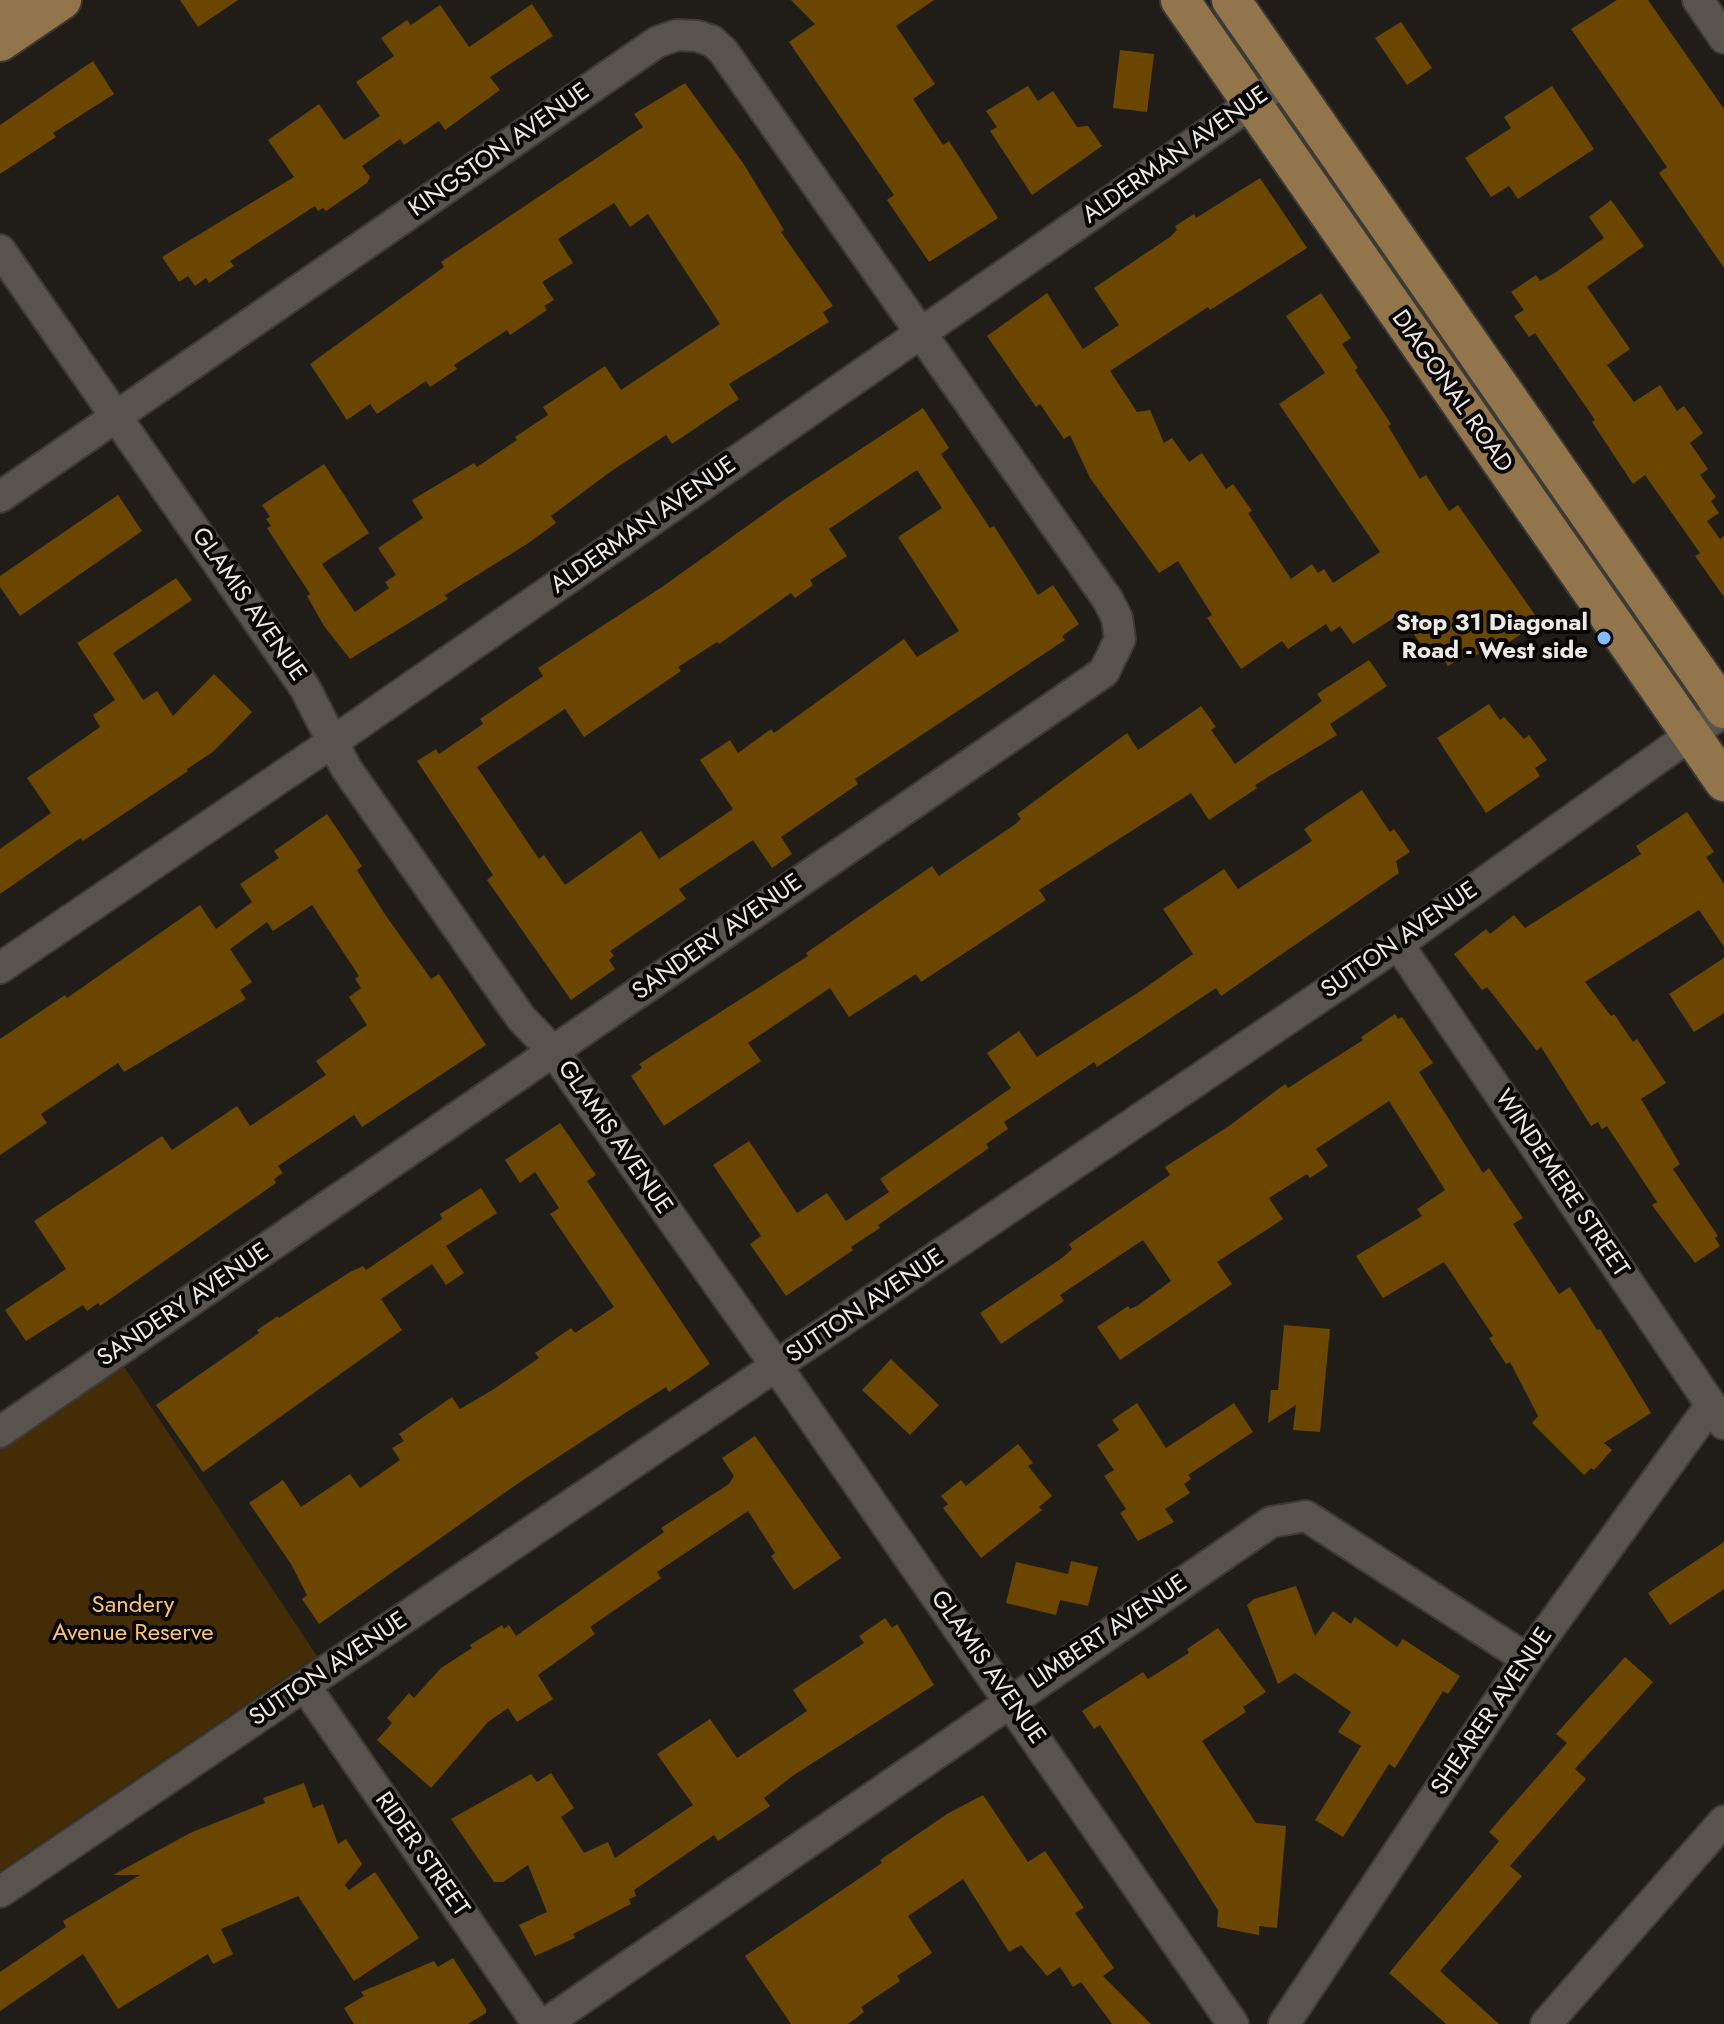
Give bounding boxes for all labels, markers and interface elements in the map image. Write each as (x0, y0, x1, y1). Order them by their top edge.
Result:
street label: KINGSTON AVENUE (404, 78, 596, 224)
street label: ALDERMAN AVENUE (1078, 81, 1274, 231)
street label: DIAGONAL ROAD (1384, 305, 1518, 479)
street label: ALDERMAN AVENUE (546, 451, 742, 601)
street label: GLAMIS AVENUE (184, 523, 312, 687)
place label: Stop 31 Diagonal Road - West side (1396, 610, 1588, 666)
marker: Stop 31 Diagonal Road - West side (1595, 629, 1613, 647)
street label: SANDERY AVENUE (628, 869, 808, 1007)
street label: SUTTON AVENUE (1316, 876, 1484, 1006)
street label: GLAMIS AVENUE (550, 1056, 678, 1220)
street label: WINDEMERE STREET (1488, 1085, 1634, 1283)
street label: SANDERY AVENUE (93, 1238, 275, 1374)
street label: SUTTON AVENUE (782, 1244, 950, 1370)
street label: LIMBERT AVENUE (1025, 1570, 1193, 1696)
street label: GLAMIS AVENUE (923, 1586, 1051, 1750)
park label: Sandery Avenue Reserve (52, 1592, 214, 1648)
street label: SUTTON AVENUE (245, 1607, 413, 1733)
street label: SHEARER AVENUE (1426, 1623, 1560, 1801)
street label: RIDER STREET (368, 1787, 474, 1923)

